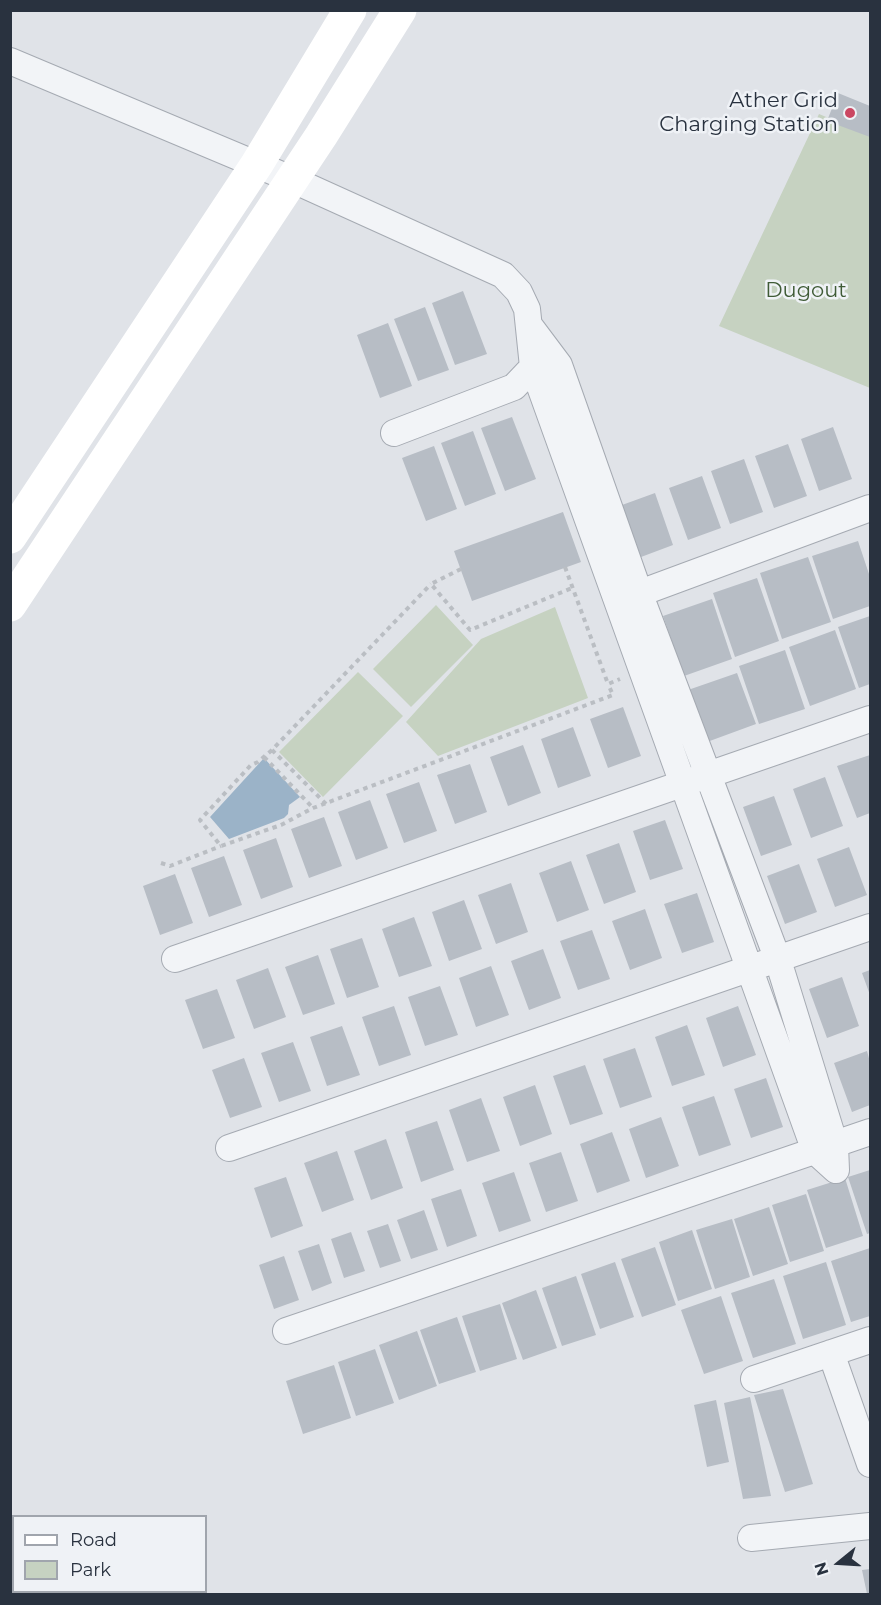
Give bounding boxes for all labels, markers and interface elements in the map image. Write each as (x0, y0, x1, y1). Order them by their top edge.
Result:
place label: Ather Grid Charging Station (659, 88, 838, 138)
marker: Ather Grid Charging Station (843, 106, 857, 120)
park label: Dugout (765, 278, 847, 304)
legend (12, 1515, 207, 1593)
text: Road (70, 1529, 117, 1551)
north arrow (809, 1533, 869, 1593)
text: Park (70, 1559, 111, 1581)
text: N (810, 1560, 832, 1578)

